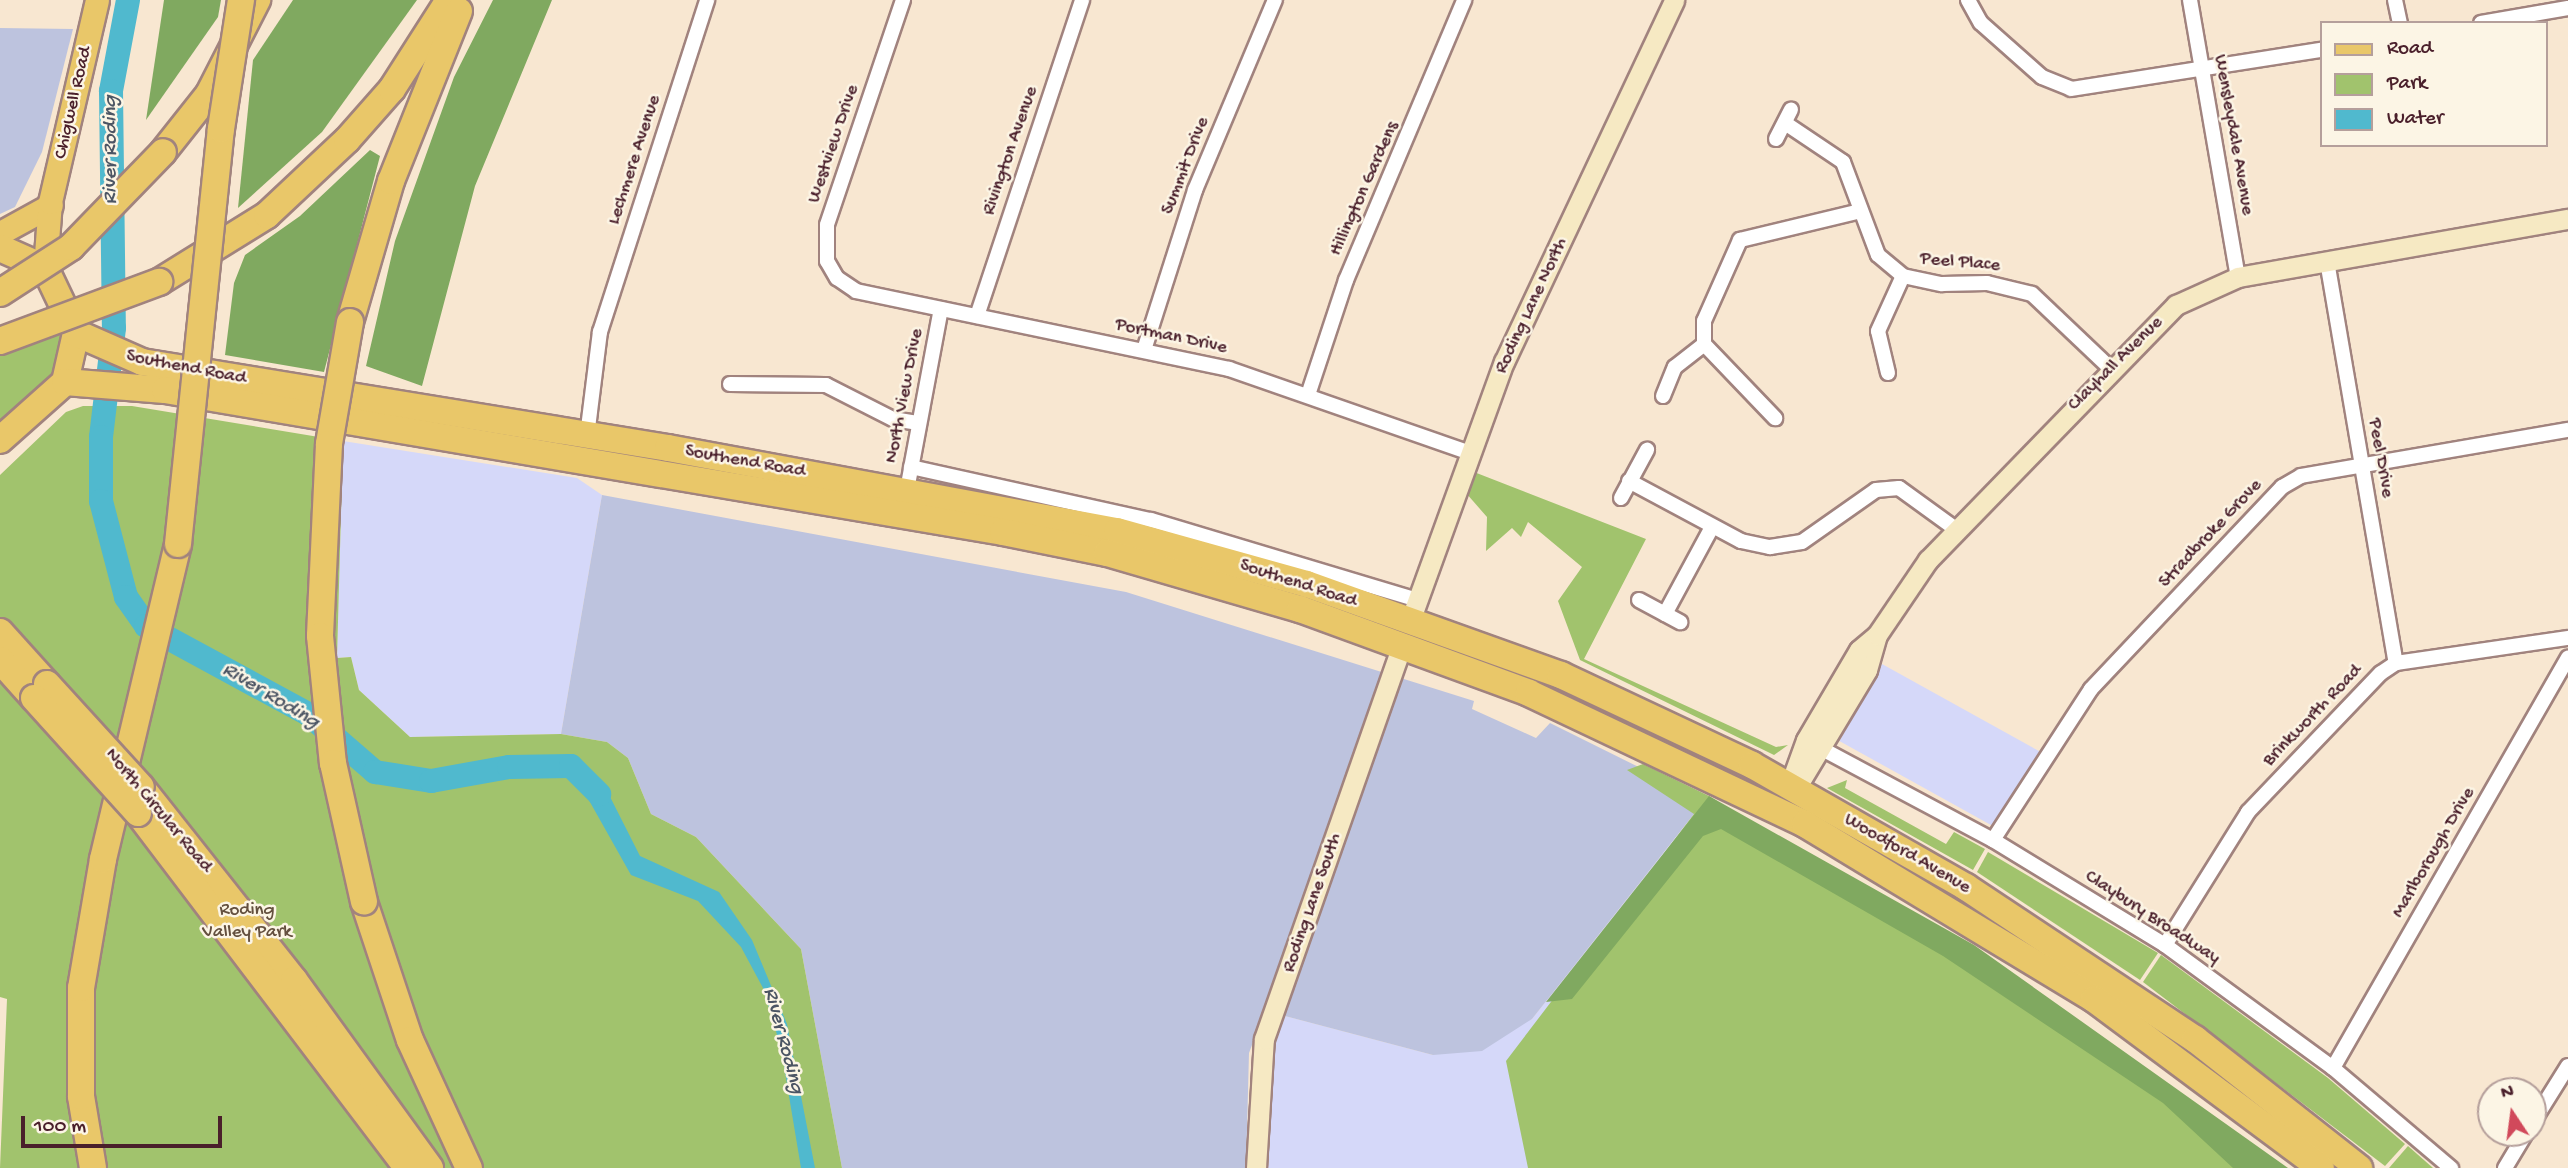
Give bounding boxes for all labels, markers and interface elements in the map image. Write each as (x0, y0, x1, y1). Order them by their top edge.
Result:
legend (2320, 21, 2547, 147)
text: Road (2387, 37, 2433, 62)
street label: Chigwell Road (50, 45, 98, 161)
street label: Wensleydale Avenue (2208, 53, 2258, 217)
text: Park (2387, 72, 2427, 97)
street label: Westview Drive (803, 82, 865, 206)
street label: Rivington Avenue (978, 84, 1044, 218)
street label: Lechmere Avenue (603, 92, 667, 228)
water label: River Roding (99, 96, 125, 204)
text: Water (2387, 107, 2443, 132)
street label: Summit Drive (1157, 114, 1215, 218)
street label: Hillington Gardens (1325, 118, 1405, 260)
street label: Roding Lane North (1491, 234, 1573, 378)
street label: Peel Place (1919, 248, 2001, 278)
street label: Clayhall Avenue (2064, 312, 2168, 416)
street label: Portman Drive (1113, 314, 1229, 360)
street label: North View Drive (881, 327, 929, 465)
street label: Southend Road (124, 345, 248, 391)
street label: Peel Drive (2362, 417, 2398, 499)
street label: Southend Road (683, 440, 807, 484)
street label: Stradbroke Grove (2155, 475, 2267, 593)
street label: Southend Road (1237, 554, 1359, 614)
water label: River Roding (217, 658, 323, 736)
street label: Brinkworth Road (2258, 660, 2368, 772)
street label: North Circular Road (99, 744, 217, 878)
street label: Marlborough Drive (2387, 784, 2481, 922)
street label: Woodford Avenue (1840, 809, 1974, 899)
street label: Roding Lane South (1278, 830, 1348, 976)
street label: Claybury Broadway (2080, 866, 2224, 970)
park label: Roding Valley Park (202, 900, 292, 944)
water label: River Roding (756, 985, 808, 1097)
north arrow (2477, 1077, 2547, 1147)
text: N (2499, 1080, 2516, 1106)
scale bar (24, 1102, 226, 1146)
text: 100 m (34, 1115, 86, 1140)

